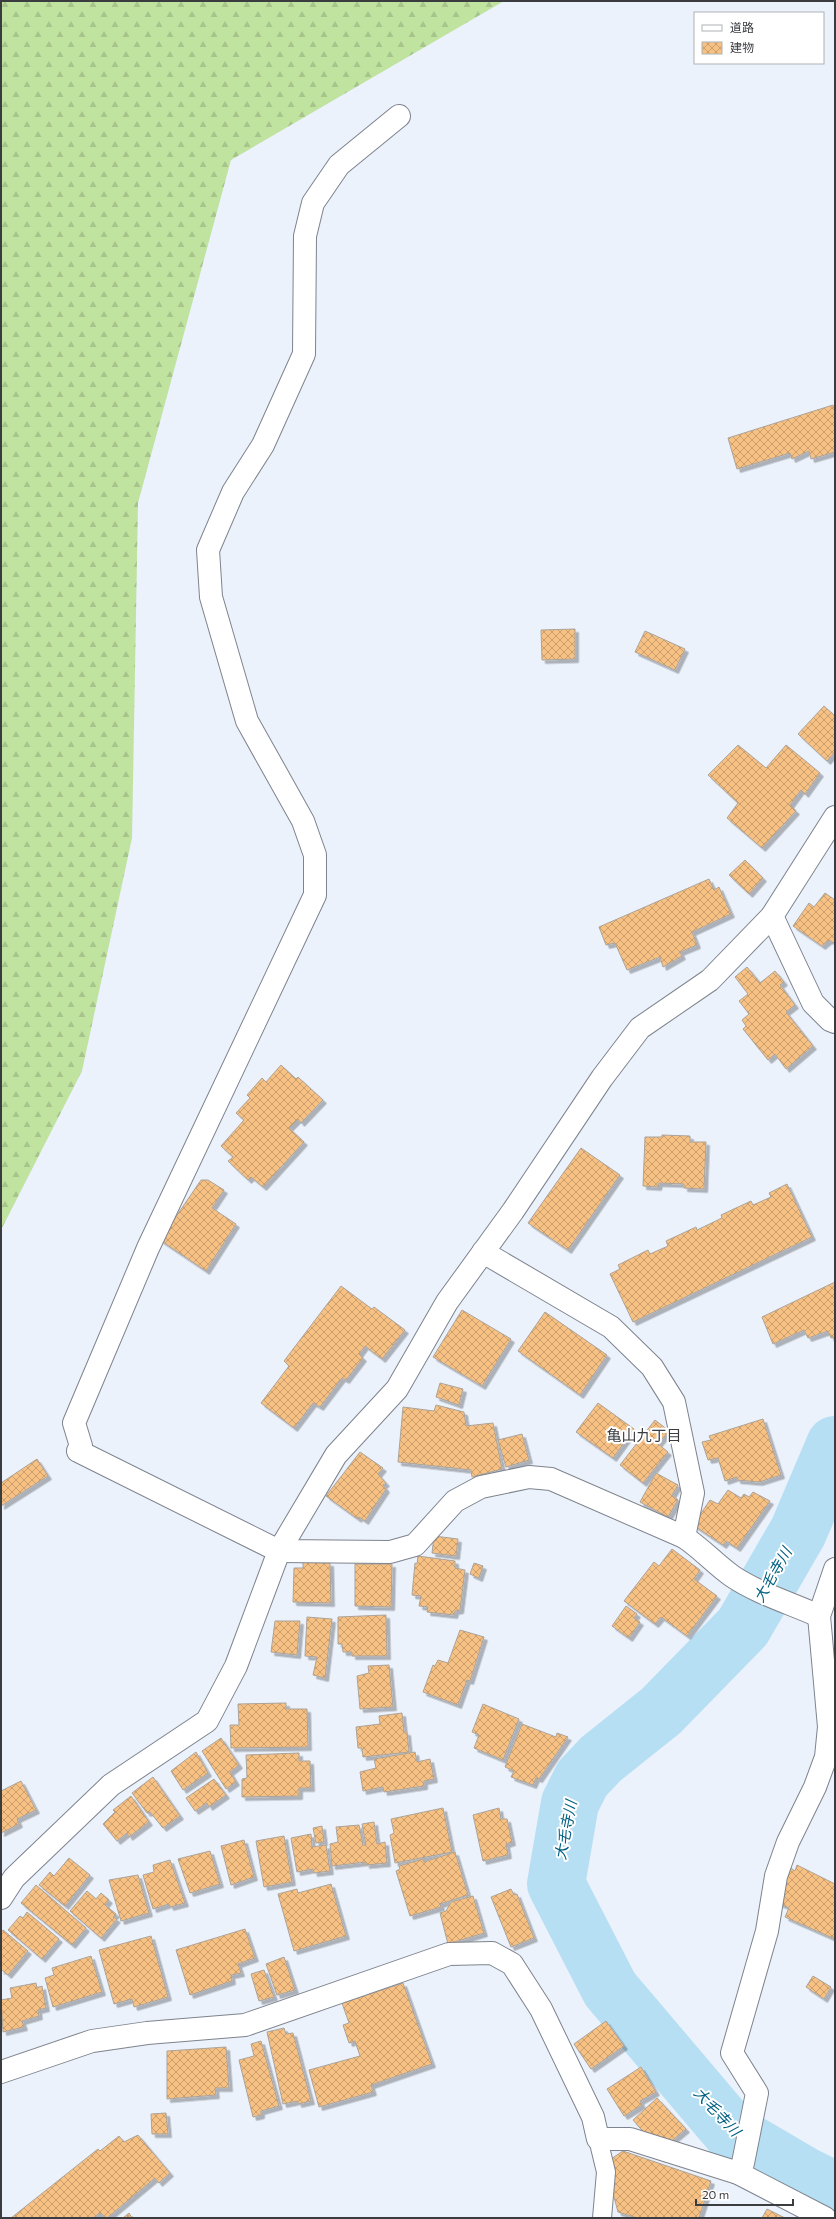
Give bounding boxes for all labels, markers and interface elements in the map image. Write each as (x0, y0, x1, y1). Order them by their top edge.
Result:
legend (694, 12, 824, 64)
text: 道路 (730, 20, 754, 34)
text: 建物 (730, 40, 754, 54)
district label: 亀山九丁目 (606, 1426, 682, 1444)
water label: 大毛寺川 (749, 1542, 796, 1605)
water label: 大毛寺川 (550, 1797, 580, 1861)
water label: 大毛寺川 (691, 2083, 746, 2141)
scale bar (696, 2181, 793, 2207)
text: 20 m (702, 2187, 729, 2201)

